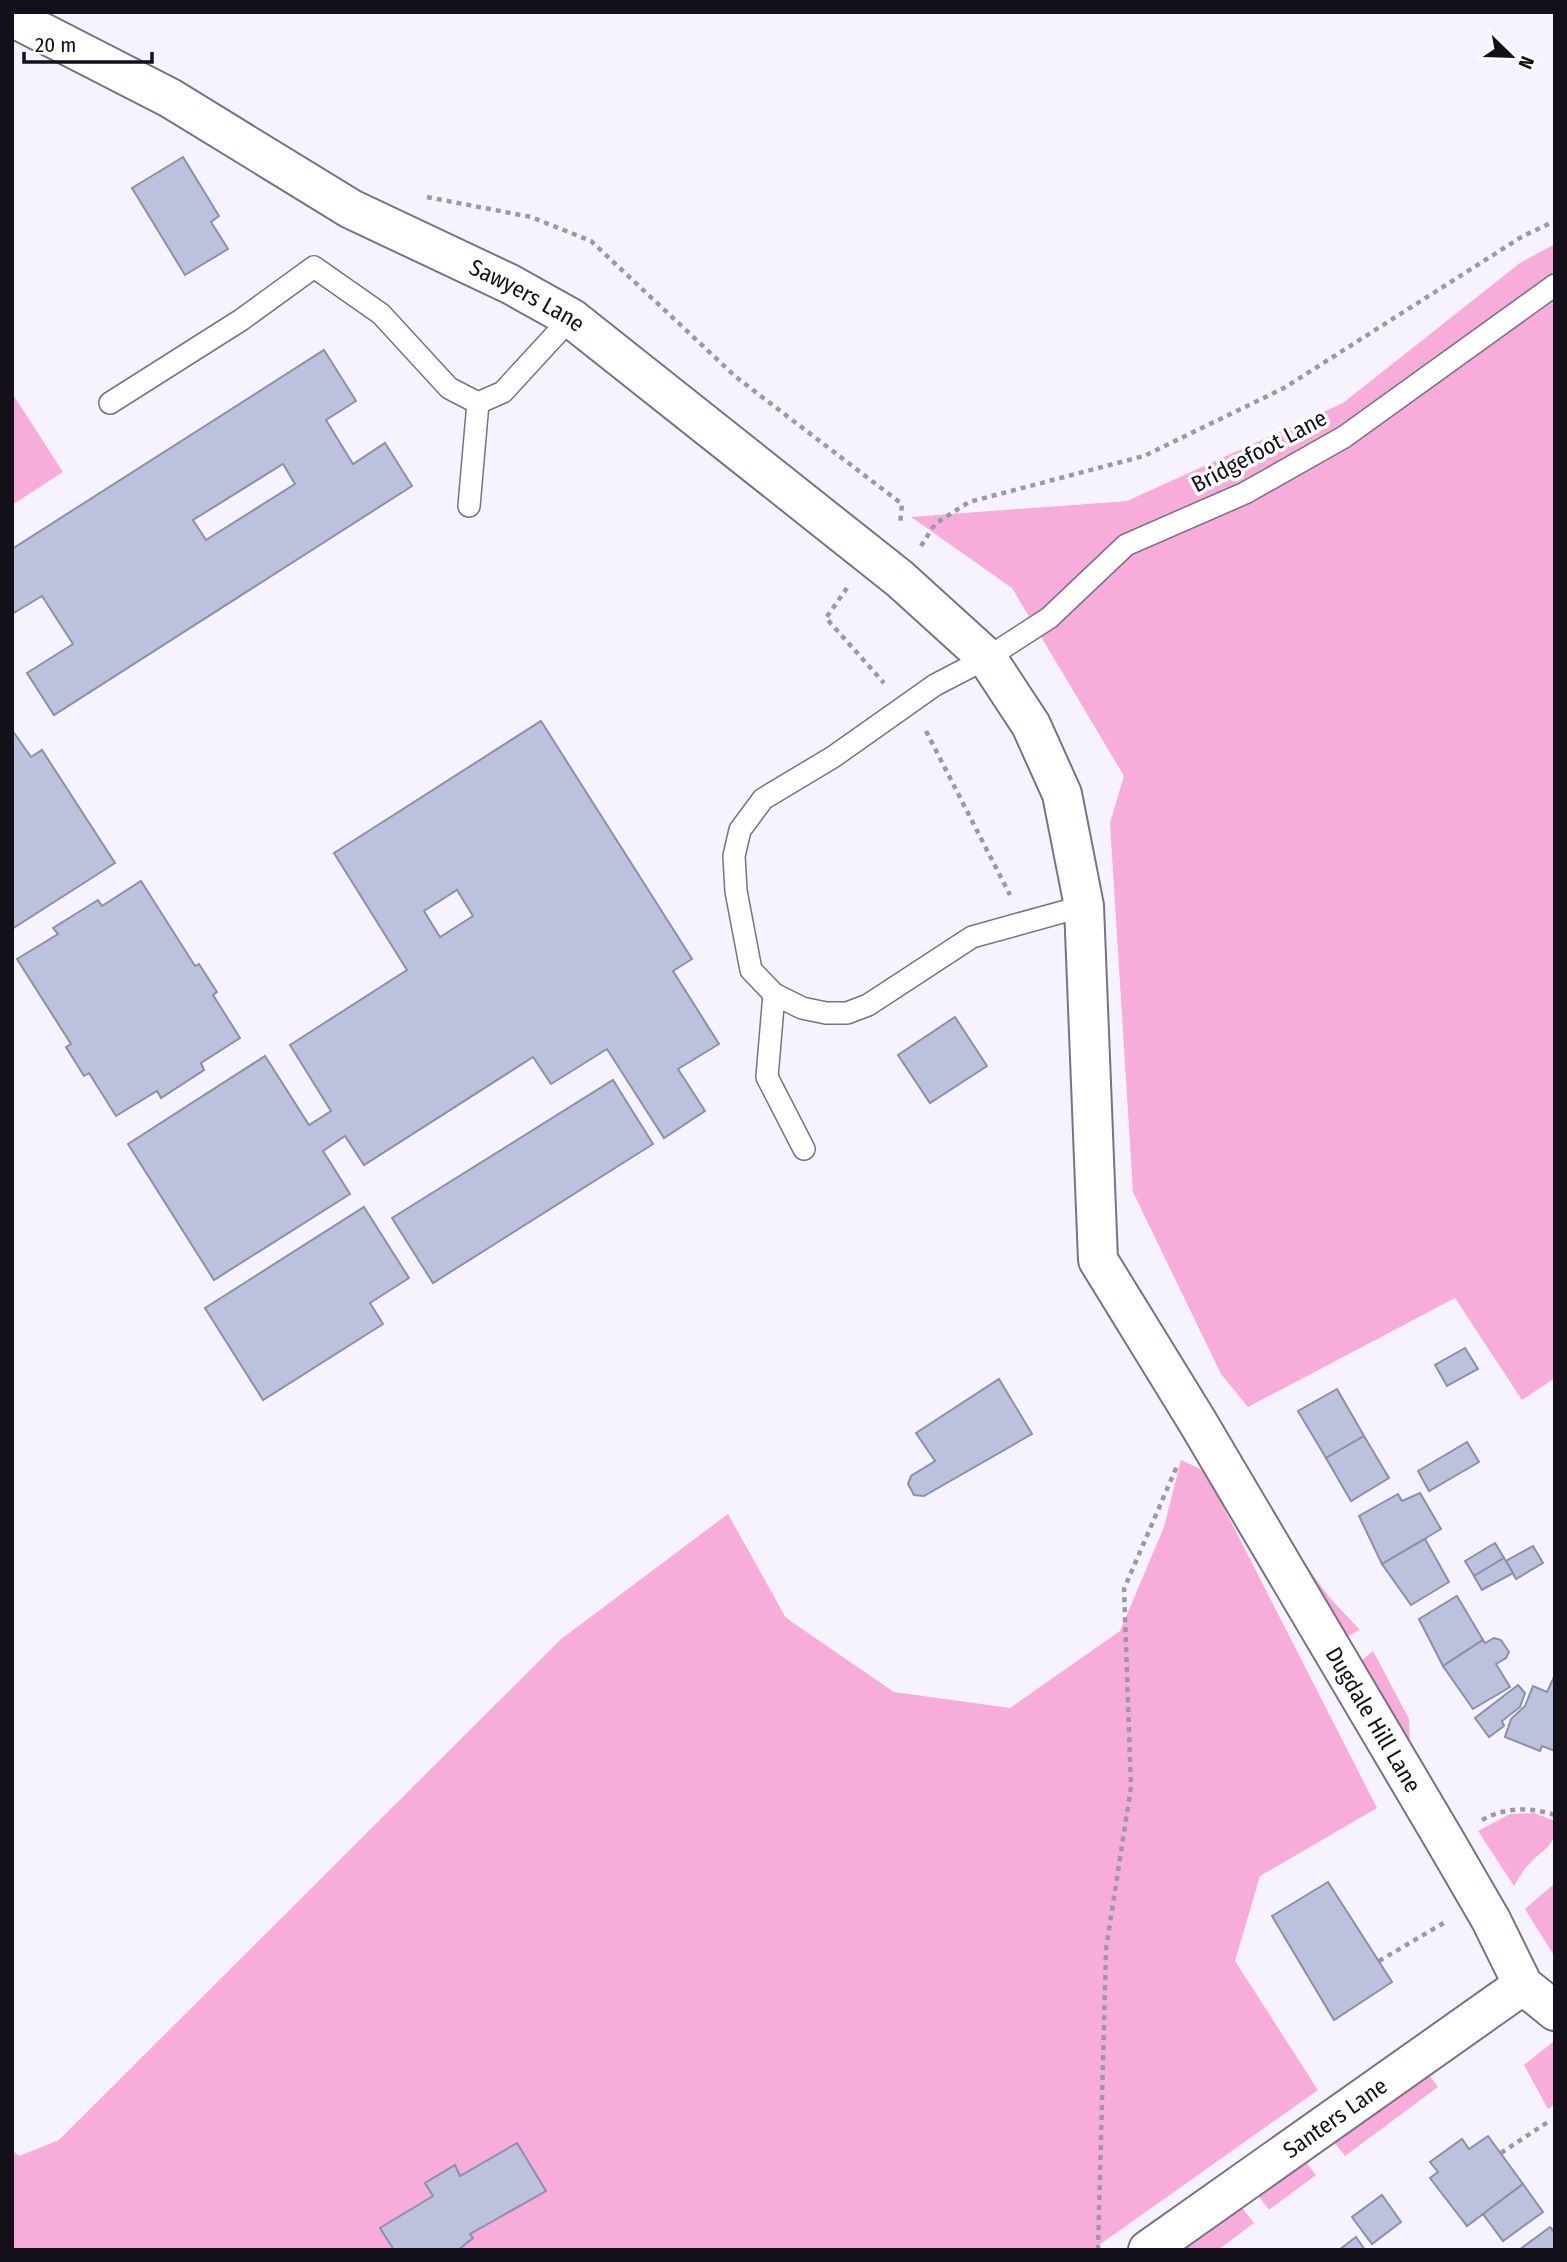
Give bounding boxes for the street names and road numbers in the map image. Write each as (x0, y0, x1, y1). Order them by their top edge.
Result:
street label: Sawyers Lane (465, 253, 591, 338)
street label: Bridgefoot Lane (1187, 404, 1331, 498)
street label: Dugdale Hill Lane (1320, 1642, 1427, 1797)
street label: Santers Lane (1277, 2071, 1393, 2164)

